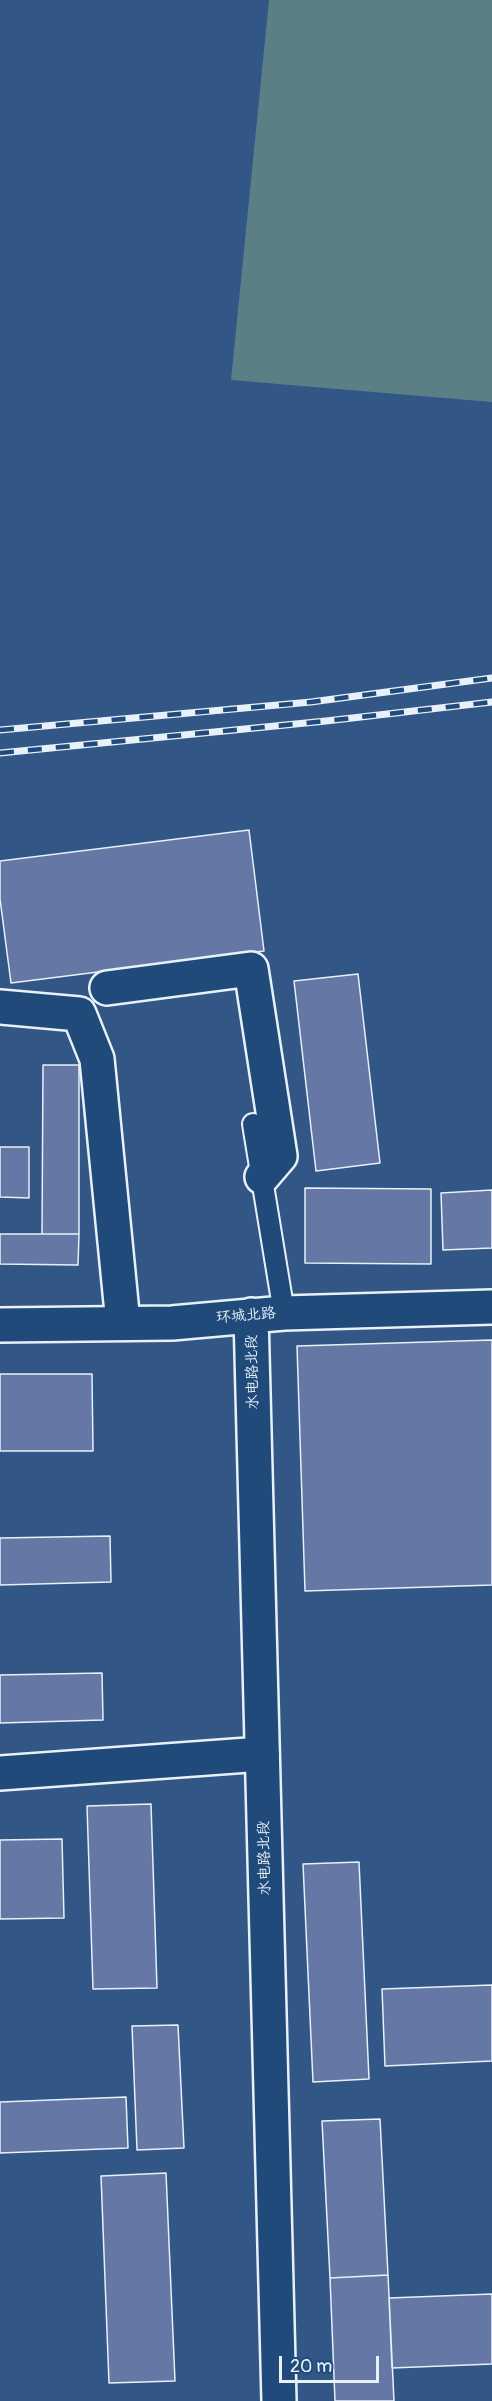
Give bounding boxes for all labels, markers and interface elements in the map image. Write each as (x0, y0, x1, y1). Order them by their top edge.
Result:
street label: 环城北路 (215, 1304, 277, 1328)
street label: 水电路北段 (243, 1334, 263, 1410)
street label: 水电路北段 (255, 1820, 275, 1896)
scale bar (282, 2344, 382, 2382)
text: 20 m (290, 2355, 332, 2378)

